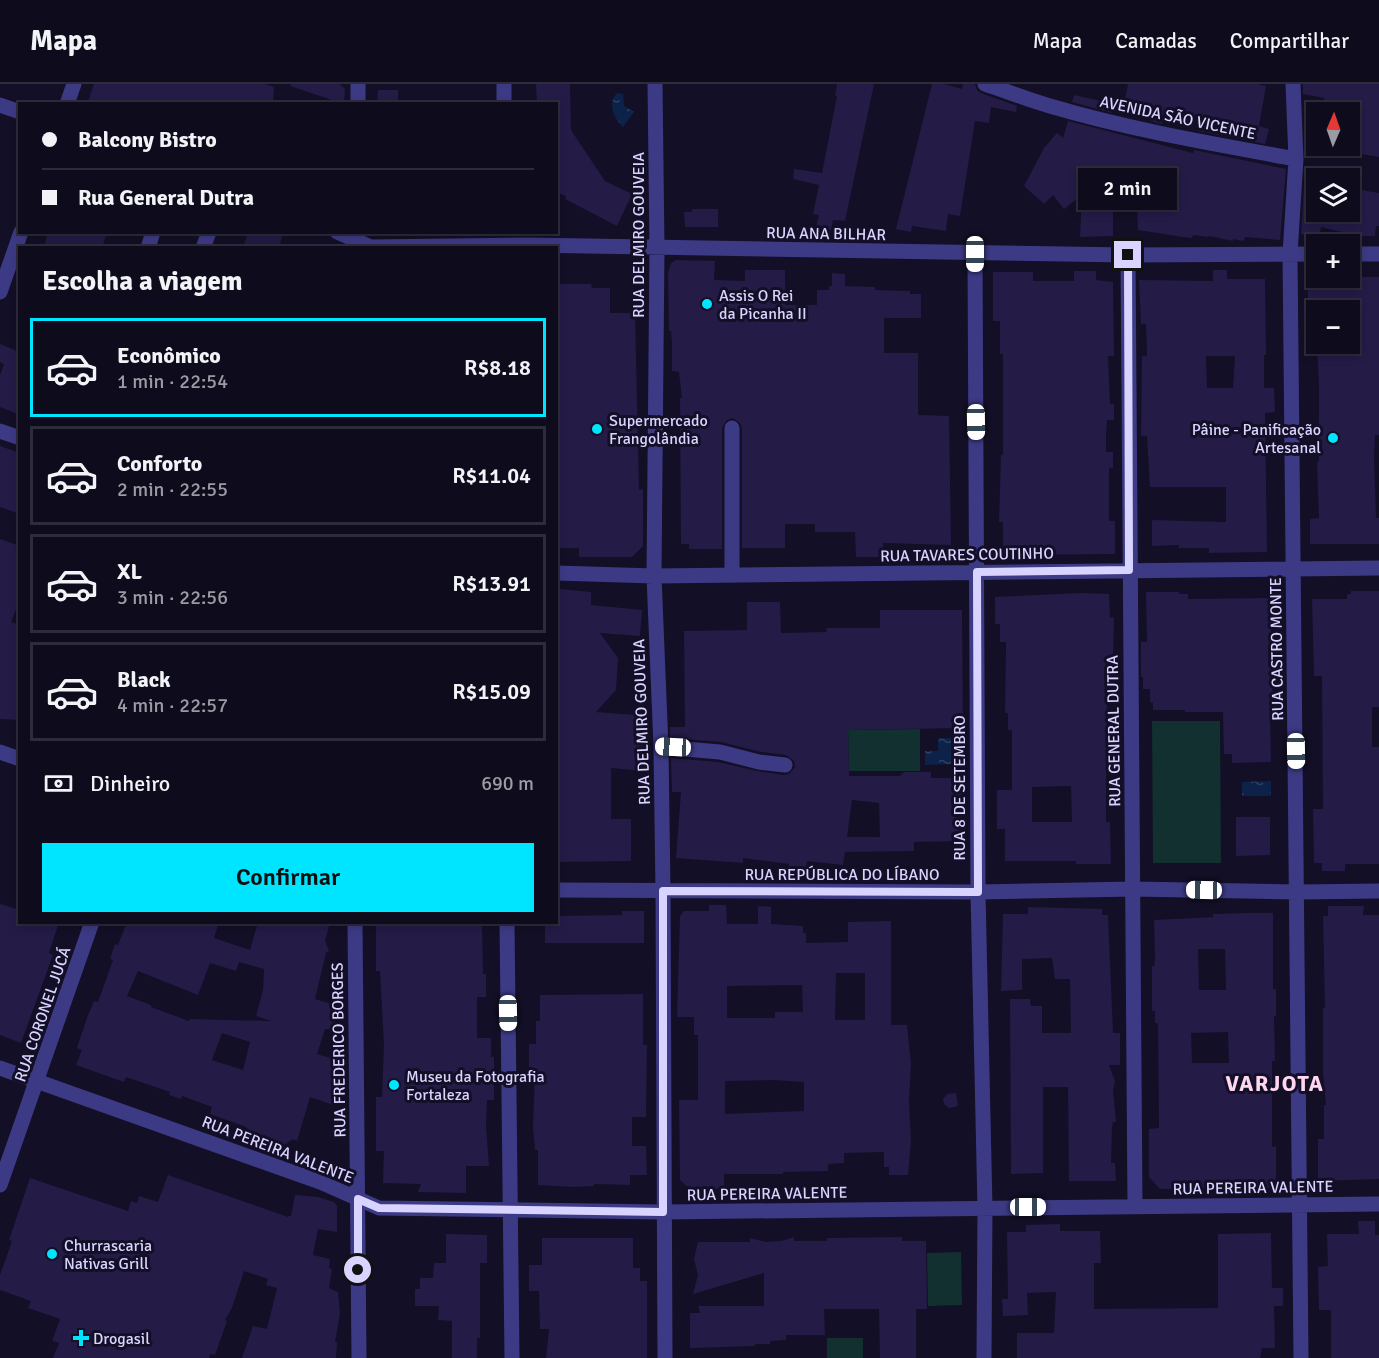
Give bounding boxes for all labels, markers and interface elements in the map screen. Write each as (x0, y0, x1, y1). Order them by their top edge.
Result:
text: Mapa (30, 24, 97, 58)
text: Mapa (1033, 28, 1082, 54)
text: Camadas (1115, 28, 1197, 54)
text: Compartilhar (1230, 28, 1349, 54)
street label: AVENIDA SÃO VICENTE (1098, 92, 1258, 144)
north arrow (1306, 102, 1360, 156)
map controls (1306, 102, 1360, 354)
text: Balcony Bistro (78, 126, 217, 153)
street label: RUA DELMIRO GOUVEIA (629, 152, 649, 318)
callout: 2 min (1078, 168, 1178, 210)
button: layers (1306, 168, 1360, 222)
text: 2 min (1104, 176, 1151, 201)
text: Rua General Dutra (78, 184, 254, 211)
street label: RUA ANA BILHAR (766, 223, 886, 245)
button: + (1306, 234, 1360, 288)
car (966, 236, 984, 272)
route end (1114, 241, 1141, 268)
text: Escolha a viagem (42, 265, 243, 298)
place label: Assis O Rei da Picanha II (719, 286, 807, 324)
marker: Assis O Rei da Picanha II (700, 297, 714, 311)
button: − (1306, 300, 1360, 354)
icon: car (45, 341, 99, 395)
text: Econômico (117, 342, 221, 369)
text: R$8.18 (464, 354, 531, 381)
text: 1 min · 22:54 (117, 369, 228, 394)
car (967, 404, 985, 440)
place label: Supermercado Frangolândia (609, 411, 708, 449)
place label: Pâine - Panificação Artesanal (1192, 420, 1321, 458)
marker: Supermercado Frangolândia (590, 422, 604, 436)
marker: Pâine - Panificação Artesanal (1326, 431, 1340, 445)
icon: car (45, 449, 99, 503)
text: Conforto (117, 450, 202, 477)
text: R$11.04 (452, 462, 531, 489)
text: 2 min · 22:55 (117, 477, 228, 502)
street label: RUA TAVARES COUTINHO (880, 543, 1054, 567)
icon: car (45, 557, 99, 611)
text: XL (117, 558, 142, 585)
text: R$13.91 (452, 570, 531, 597)
street label: RUA CASTRO MONTE (1266, 577, 1288, 721)
text: 3 min · 22:56 (117, 585, 228, 610)
street label: RUA DELMIRO GOUVEIA (629, 638, 655, 805)
street label: RUA GENERAL DUTRA (1103, 655, 1125, 807)
icon: car (45, 665, 99, 719)
text: Black (117, 666, 171, 693)
text: R$15.09 (452, 678, 531, 705)
text: 4 min · 22:57 (117, 693, 228, 718)
street label: RUA 8 DE SETEMBRO (950, 715, 970, 861)
car (1287, 733, 1305, 769)
car (655, 737, 691, 757)
icon: cash (42, 767, 75, 800)
text: Dinheiro (90, 770, 170, 797)
text: 690 m (481, 771, 534, 796)
button: Confirmar (42, 843, 534, 912)
street label: RUA REPÚBLICA DO LÍBANO (744, 865, 940, 885)
car (1186, 881, 1222, 899)
street label: RUA CORONEL JUCÁ (10, 944, 76, 1085)
street label: RUA FREDERICO BORGES (327, 962, 351, 1138)
car (499, 995, 517, 1031)
place label: Museu da Fotografia Fortaleza (406, 1067, 545, 1105)
district label: VARJOTA (1226, 1070, 1324, 1097)
marker: Museu da Fotografia Fortaleza (387, 1078, 401, 1092)
street label: RUA PEREIRA VALENTE (199, 1112, 356, 1188)
street label: RUA PEREIRA VALENTE (1172, 1177, 1334, 1199)
street label: RUA PEREIRA VALENTE (686, 1183, 848, 1205)
car (1010, 1198, 1046, 1216)
place label: Churrascaria Nativas Grill (64, 1236, 152, 1274)
marker: Churrascaria Nativas Grill (45, 1247, 59, 1261)
route start (344, 1256, 371, 1283)
place label: Drogasil (93, 1329, 150, 1349)
marker: Drogasil (74, 1331, 88, 1345)

